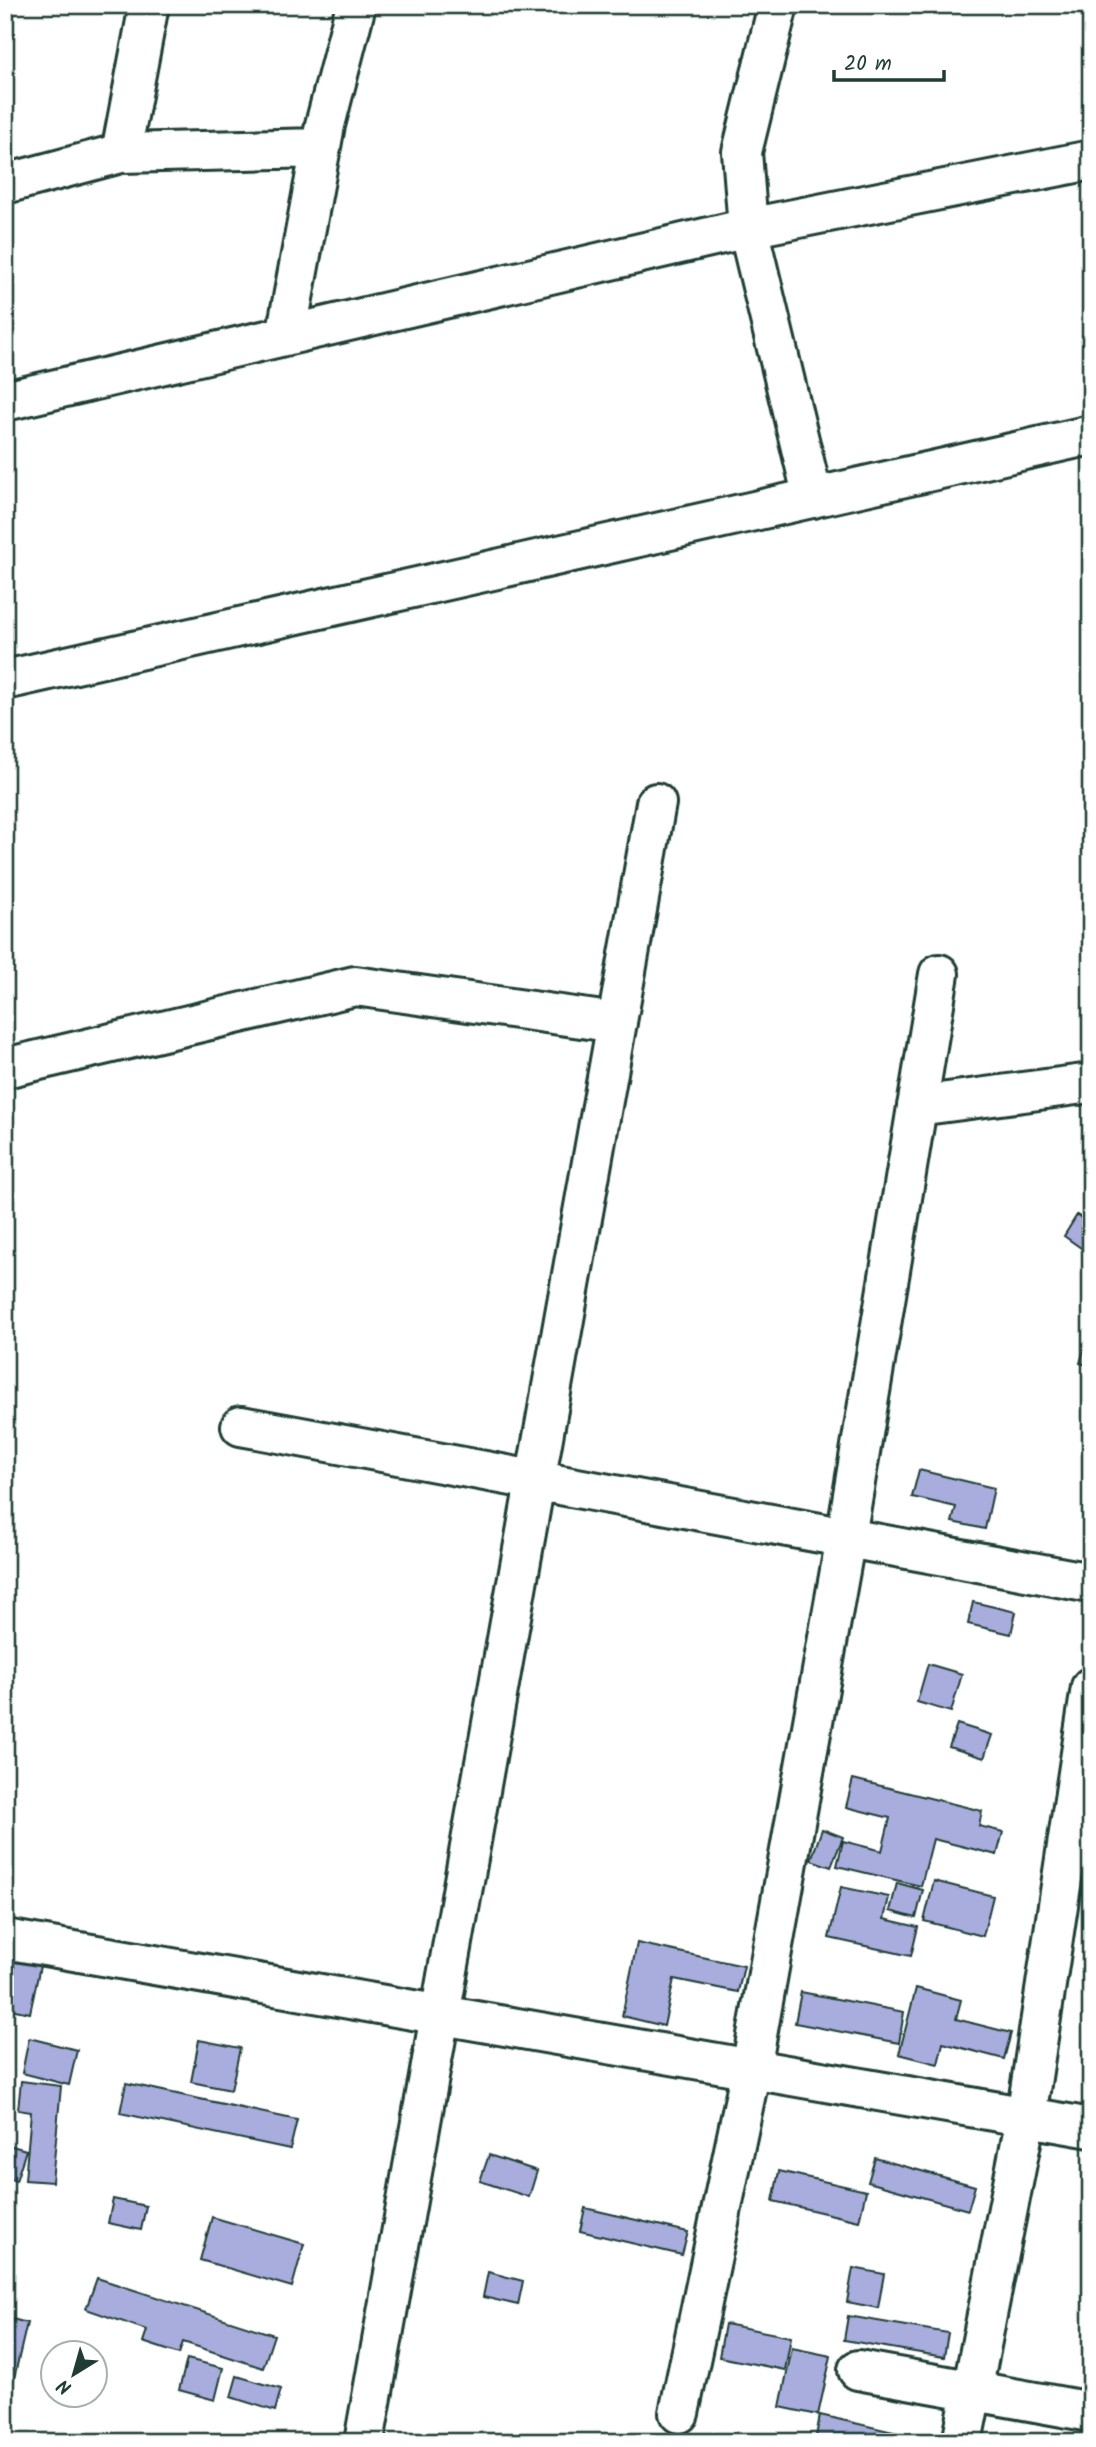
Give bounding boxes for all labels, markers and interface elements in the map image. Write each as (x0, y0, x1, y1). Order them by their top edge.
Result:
scale bar (834, 38, 944, 82)
text: 20 m (844, 48, 892, 81)
north arrow (38, 2338, 108, 2408)
text: N (51, 2370, 79, 2402)

